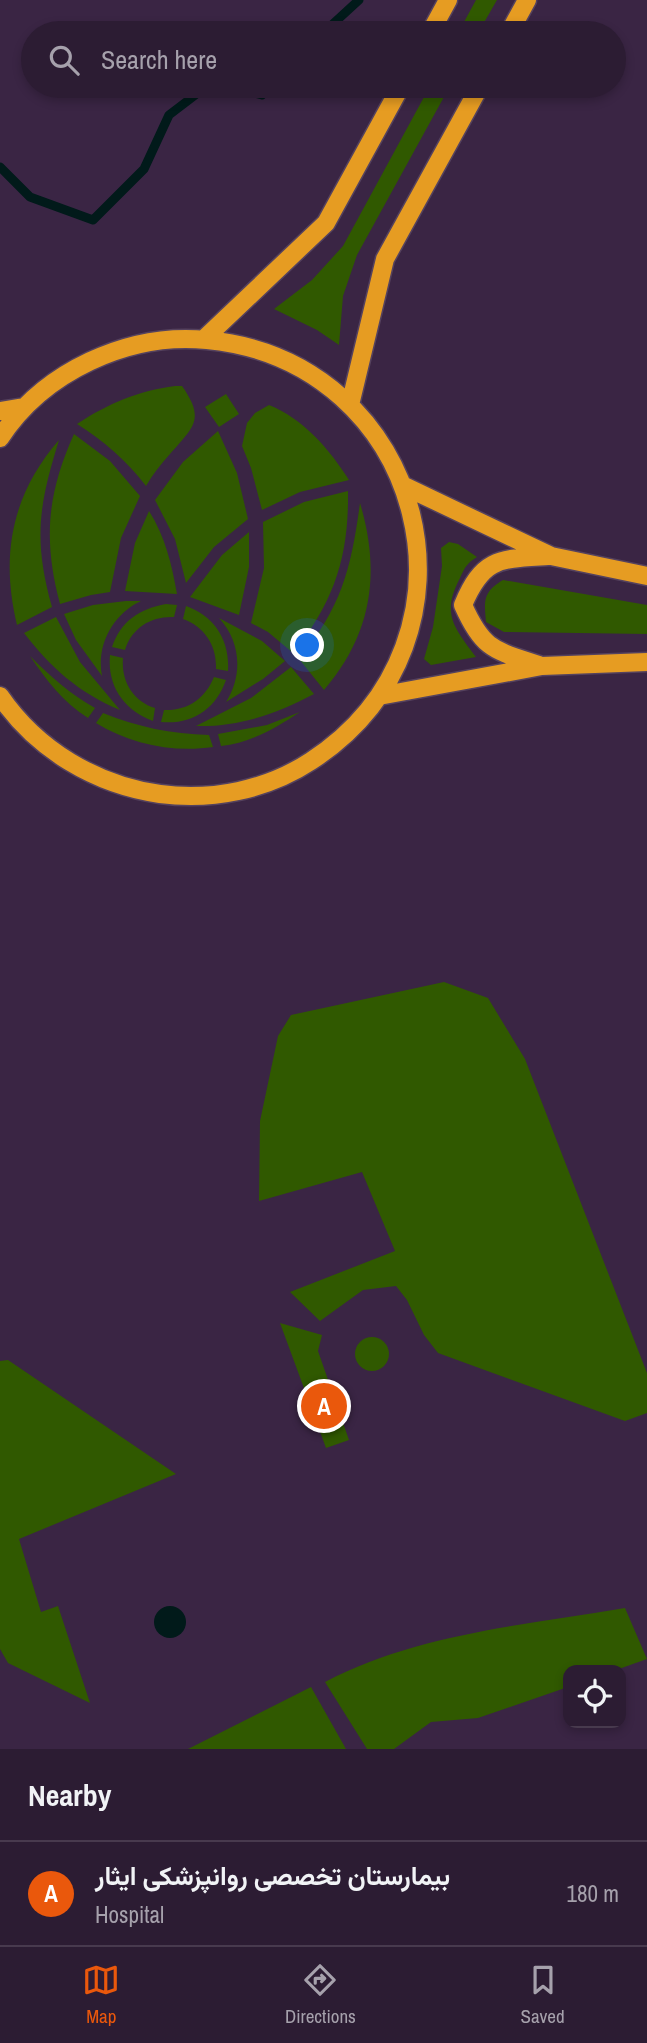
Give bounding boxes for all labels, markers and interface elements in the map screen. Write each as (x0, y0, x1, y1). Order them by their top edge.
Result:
search box (21, 21, 626, 98)
icon: search (45, 41, 83, 79)
text: Search here (101, 42, 217, 77)
your location (290, 628, 324, 662)
pin: A (301, 1380, 347, 1432)
map controls (563, 1665, 626, 1728)
button: locate (563, 1665, 626, 1728)
text: Nearby (28, 1775, 111, 1815)
text: بیمارستان تخصصی روانپزشکی ایثار (95, 1858, 450, 1893)
text: A (44, 1878, 58, 1909)
text: 180 m (567, 1878, 619, 1909)
text: Hospital (95, 1899, 164, 1930)
tab: Map (82, 1961, 120, 2029)
tab: Directions (285, 1961, 356, 2029)
tab: Saved (521, 1961, 565, 2029)

